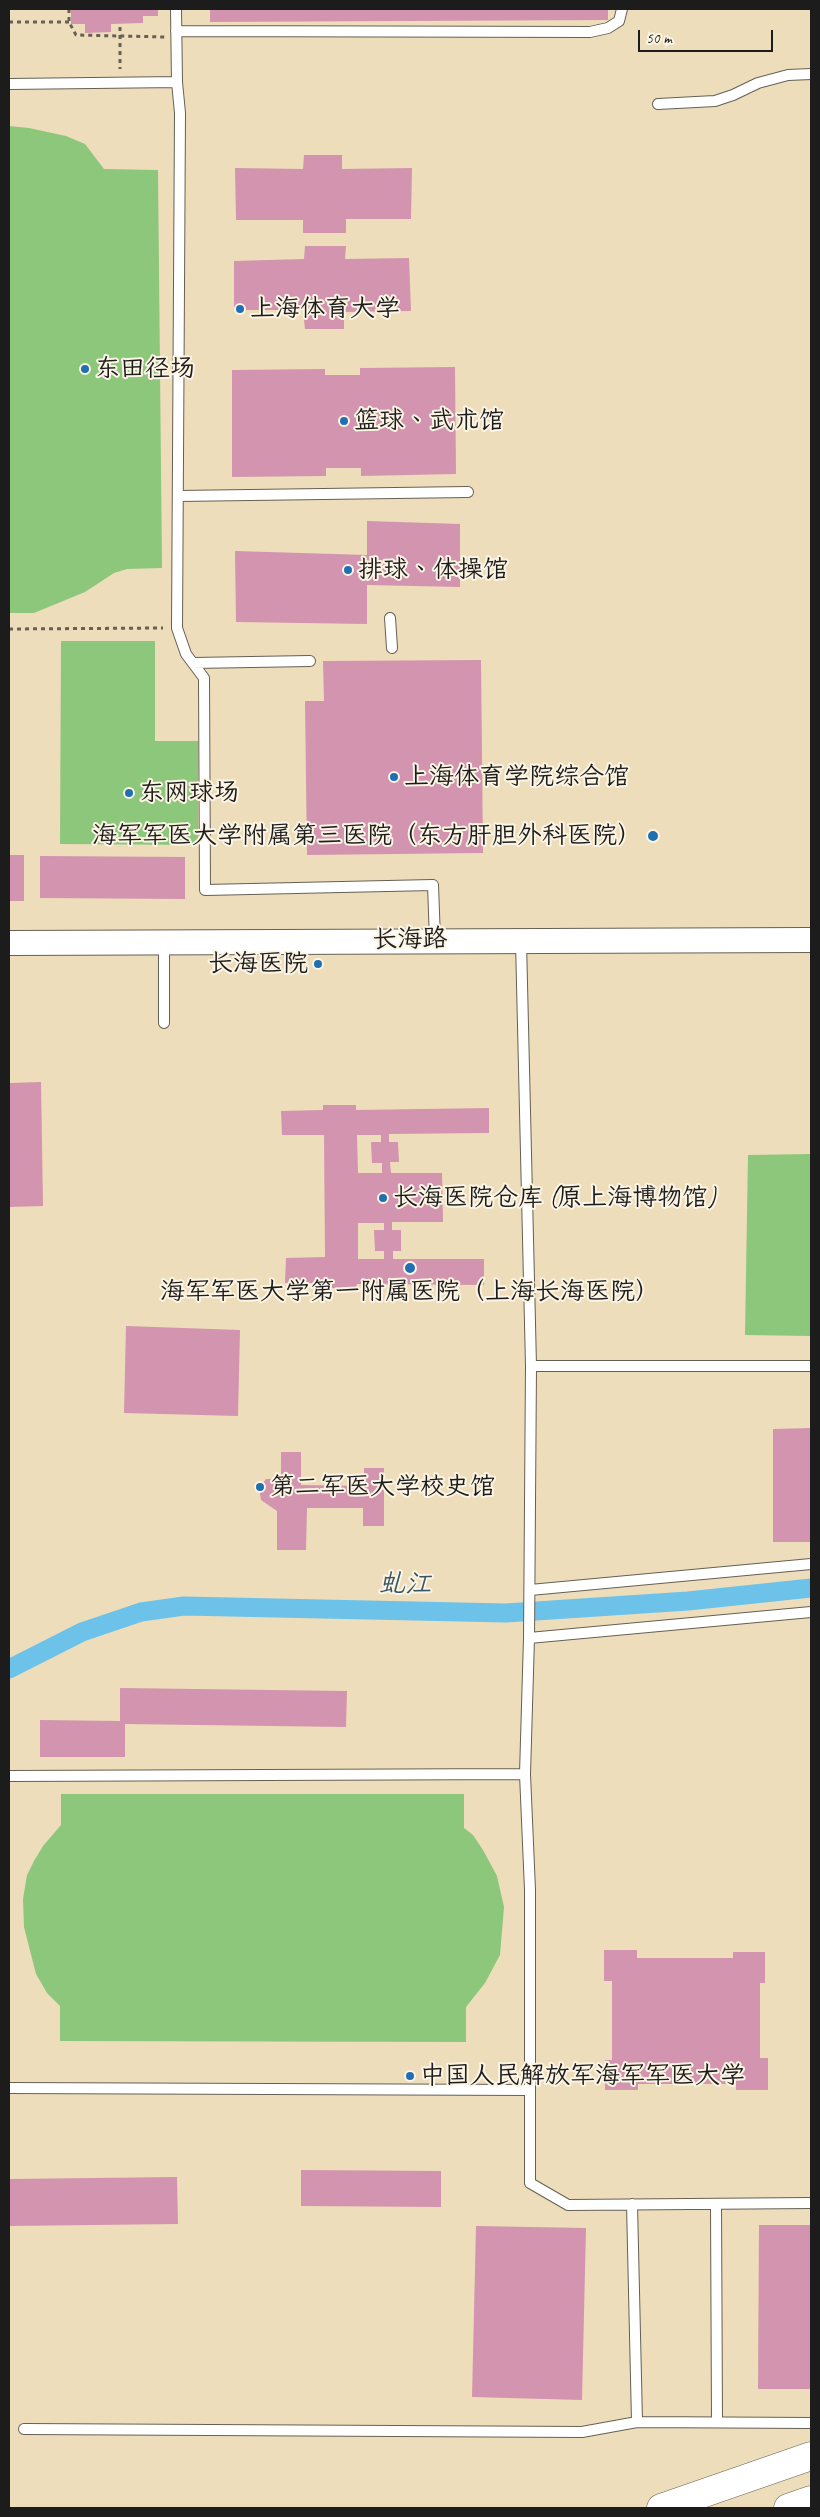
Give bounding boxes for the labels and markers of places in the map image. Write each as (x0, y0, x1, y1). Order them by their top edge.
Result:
place label: 上海体育大学 (250, 294, 400, 324)
marker: 上海体育大学 (234, 303, 246, 315)
place label: 东田径场 (95, 354, 195, 384)
marker: 东田径场 (79, 363, 91, 375)
place label: 篮球、武术馆 (354, 406, 504, 436)
marker: 篮球、武术馆 (338, 415, 350, 427)
place label: 排球、体操馆 (358, 555, 508, 585)
marker: 排球、体操馆 (342, 564, 354, 576)
place label: 上海体育学院综合馆 (404, 762, 629, 792)
marker: 上海体育学院综合馆 (388, 771, 400, 783)
place label: 东网球场 (139, 778, 239, 808)
marker: 东网球场 (123, 787, 135, 799)
place label: 海军军医大学附属第三医院（东方肝胆外科医院） (92, 821, 642, 851)
marker: 海军军医大学附属第三医院（东方肝胆外科医院） (646, 829, 660, 843)
place label: 长海医院 (208, 949, 308, 979)
marker: 长海医院 (312, 958, 324, 970)
place label: 长海医院仓库 (原上海博物馆) (393, 1183, 716, 1213)
marker: 长海医院仓库 (原上海博物馆) (377, 1192, 389, 1204)
marker: 海军军医大学第一附属医院（上海长海医院） (403, 1261, 417, 1275)
place label: 海军军医大学第一附属医院（上海长海医院） (160, 1277, 660, 1307)
place label: 第二军医大学校史馆 (270, 1472, 495, 1502)
marker: 第二军医大学校史馆 (254, 1481, 266, 1493)
place label: 中国人民解放军海军军医大学 (420, 2061, 745, 2091)
marker: 中国人民解放军海军军医大学 (404, 2070, 416, 2082)

